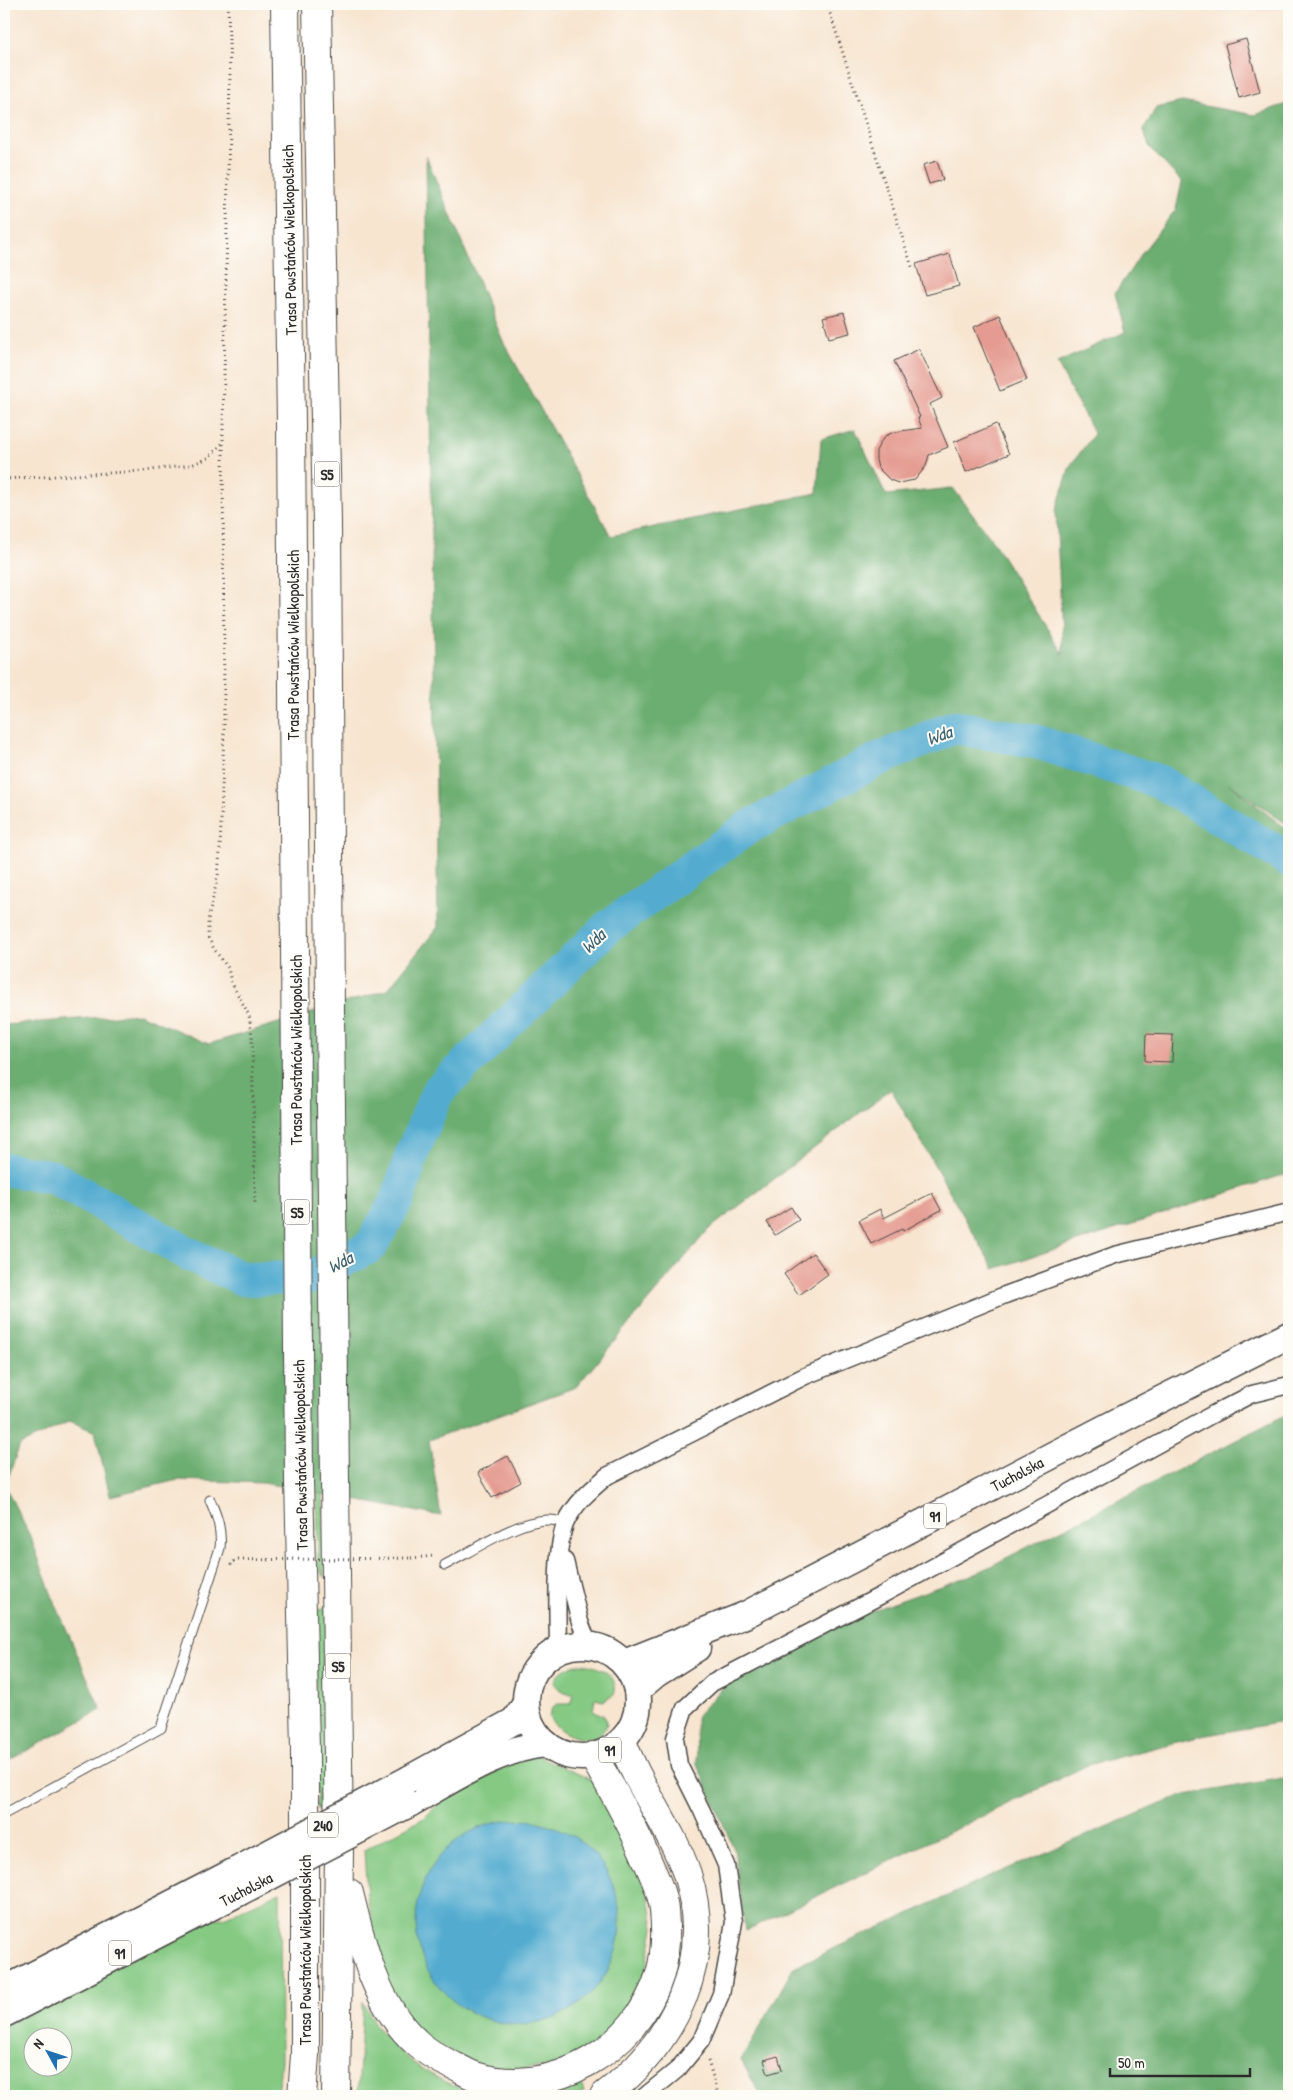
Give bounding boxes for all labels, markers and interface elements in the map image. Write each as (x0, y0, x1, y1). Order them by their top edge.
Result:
street label: Trasa Powstańców Wielkopolskich (276, 144, 302, 335)
road number: S5 (314, 462, 340, 486)
street label: Trasa Powstańców Wielkopolskich (282, 549, 304, 740)
water label: Wda (923, 718, 957, 751)
water label: Wda (575, 922, 612, 959)
street label: Trasa Powstańców Wielkopolskich (285, 954, 307, 1145)
road number: S5 (284, 1200, 310, 1224)
water label: Wda (323, 1244, 359, 1279)
street label: Trasa Powstańców Wielkopolskich (287, 1359, 313, 1550)
street label: Tucholska (987, 1451, 1047, 1497)
road number: 91 (924, 1504, 946, 1528)
road number: S5 (326, 1654, 350, 1678)
road number: 91 (599, 1738, 621, 1762)
road number: 240 (308, 1812, 338, 1838)
street label: Trasa Powstańców Wielkopolskich (294, 1854, 316, 2045)
street label: Tucholska (216, 1866, 276, 1912)
road number: 91 (109, 1940, 131, 1966)
north arrow (22, 2028, 72, 2078)
text: N (28, 2034, 48, 2052)
scale bar (1110, 2045, 1250, 2077)
text: 50 m (1118, 2052, 1145, 2073)

